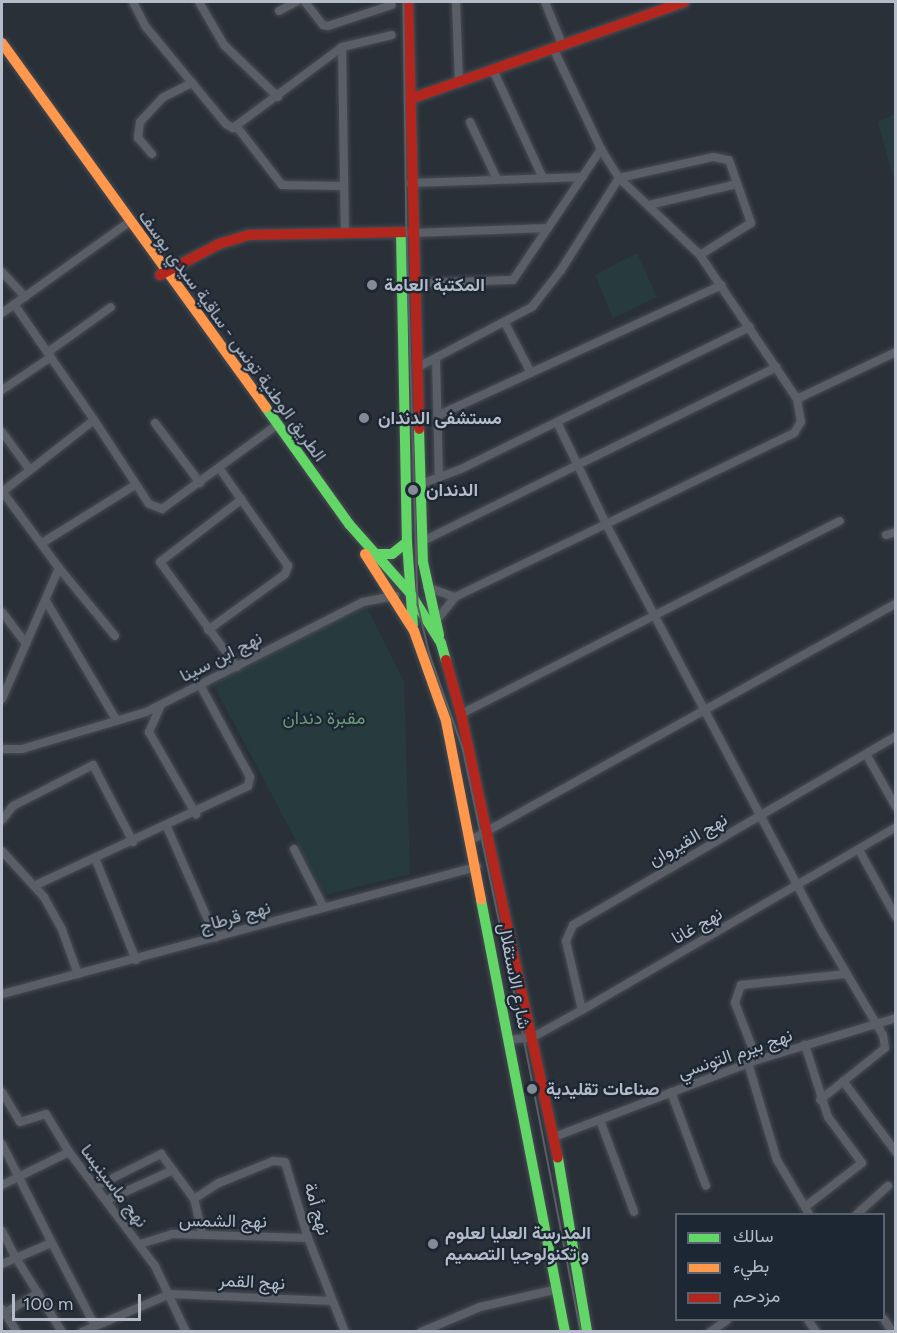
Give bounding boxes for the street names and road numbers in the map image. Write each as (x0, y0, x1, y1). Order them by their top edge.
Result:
street label: الطريق الوطنية تونس - ساقية سيدي يوسف (133, 206, 331, 466)
street label: نهج ابن سينا (176, 627, 266, 687)
street label: نهج القيروان (645, 809, 731, 871)
street label: نهج قرطاج (197, 897, 273, 937)
street label: نهج غانا (668, 903, 726, 949)
street label: شارع الاستقلال (493, 921, 535, 1031)
street label: نهج بيرم التونسي (675, 1024, 795, 1084)
street label: نهج ماسينيسا (76, 1140, 152, 1232)
street label: نهج أمة (299, 1180, 335, 1238)
street label: نهج الشمس (179, 1209, 267, 1233)
street label: نهج القمر (218, 1269, 286, 1295)

